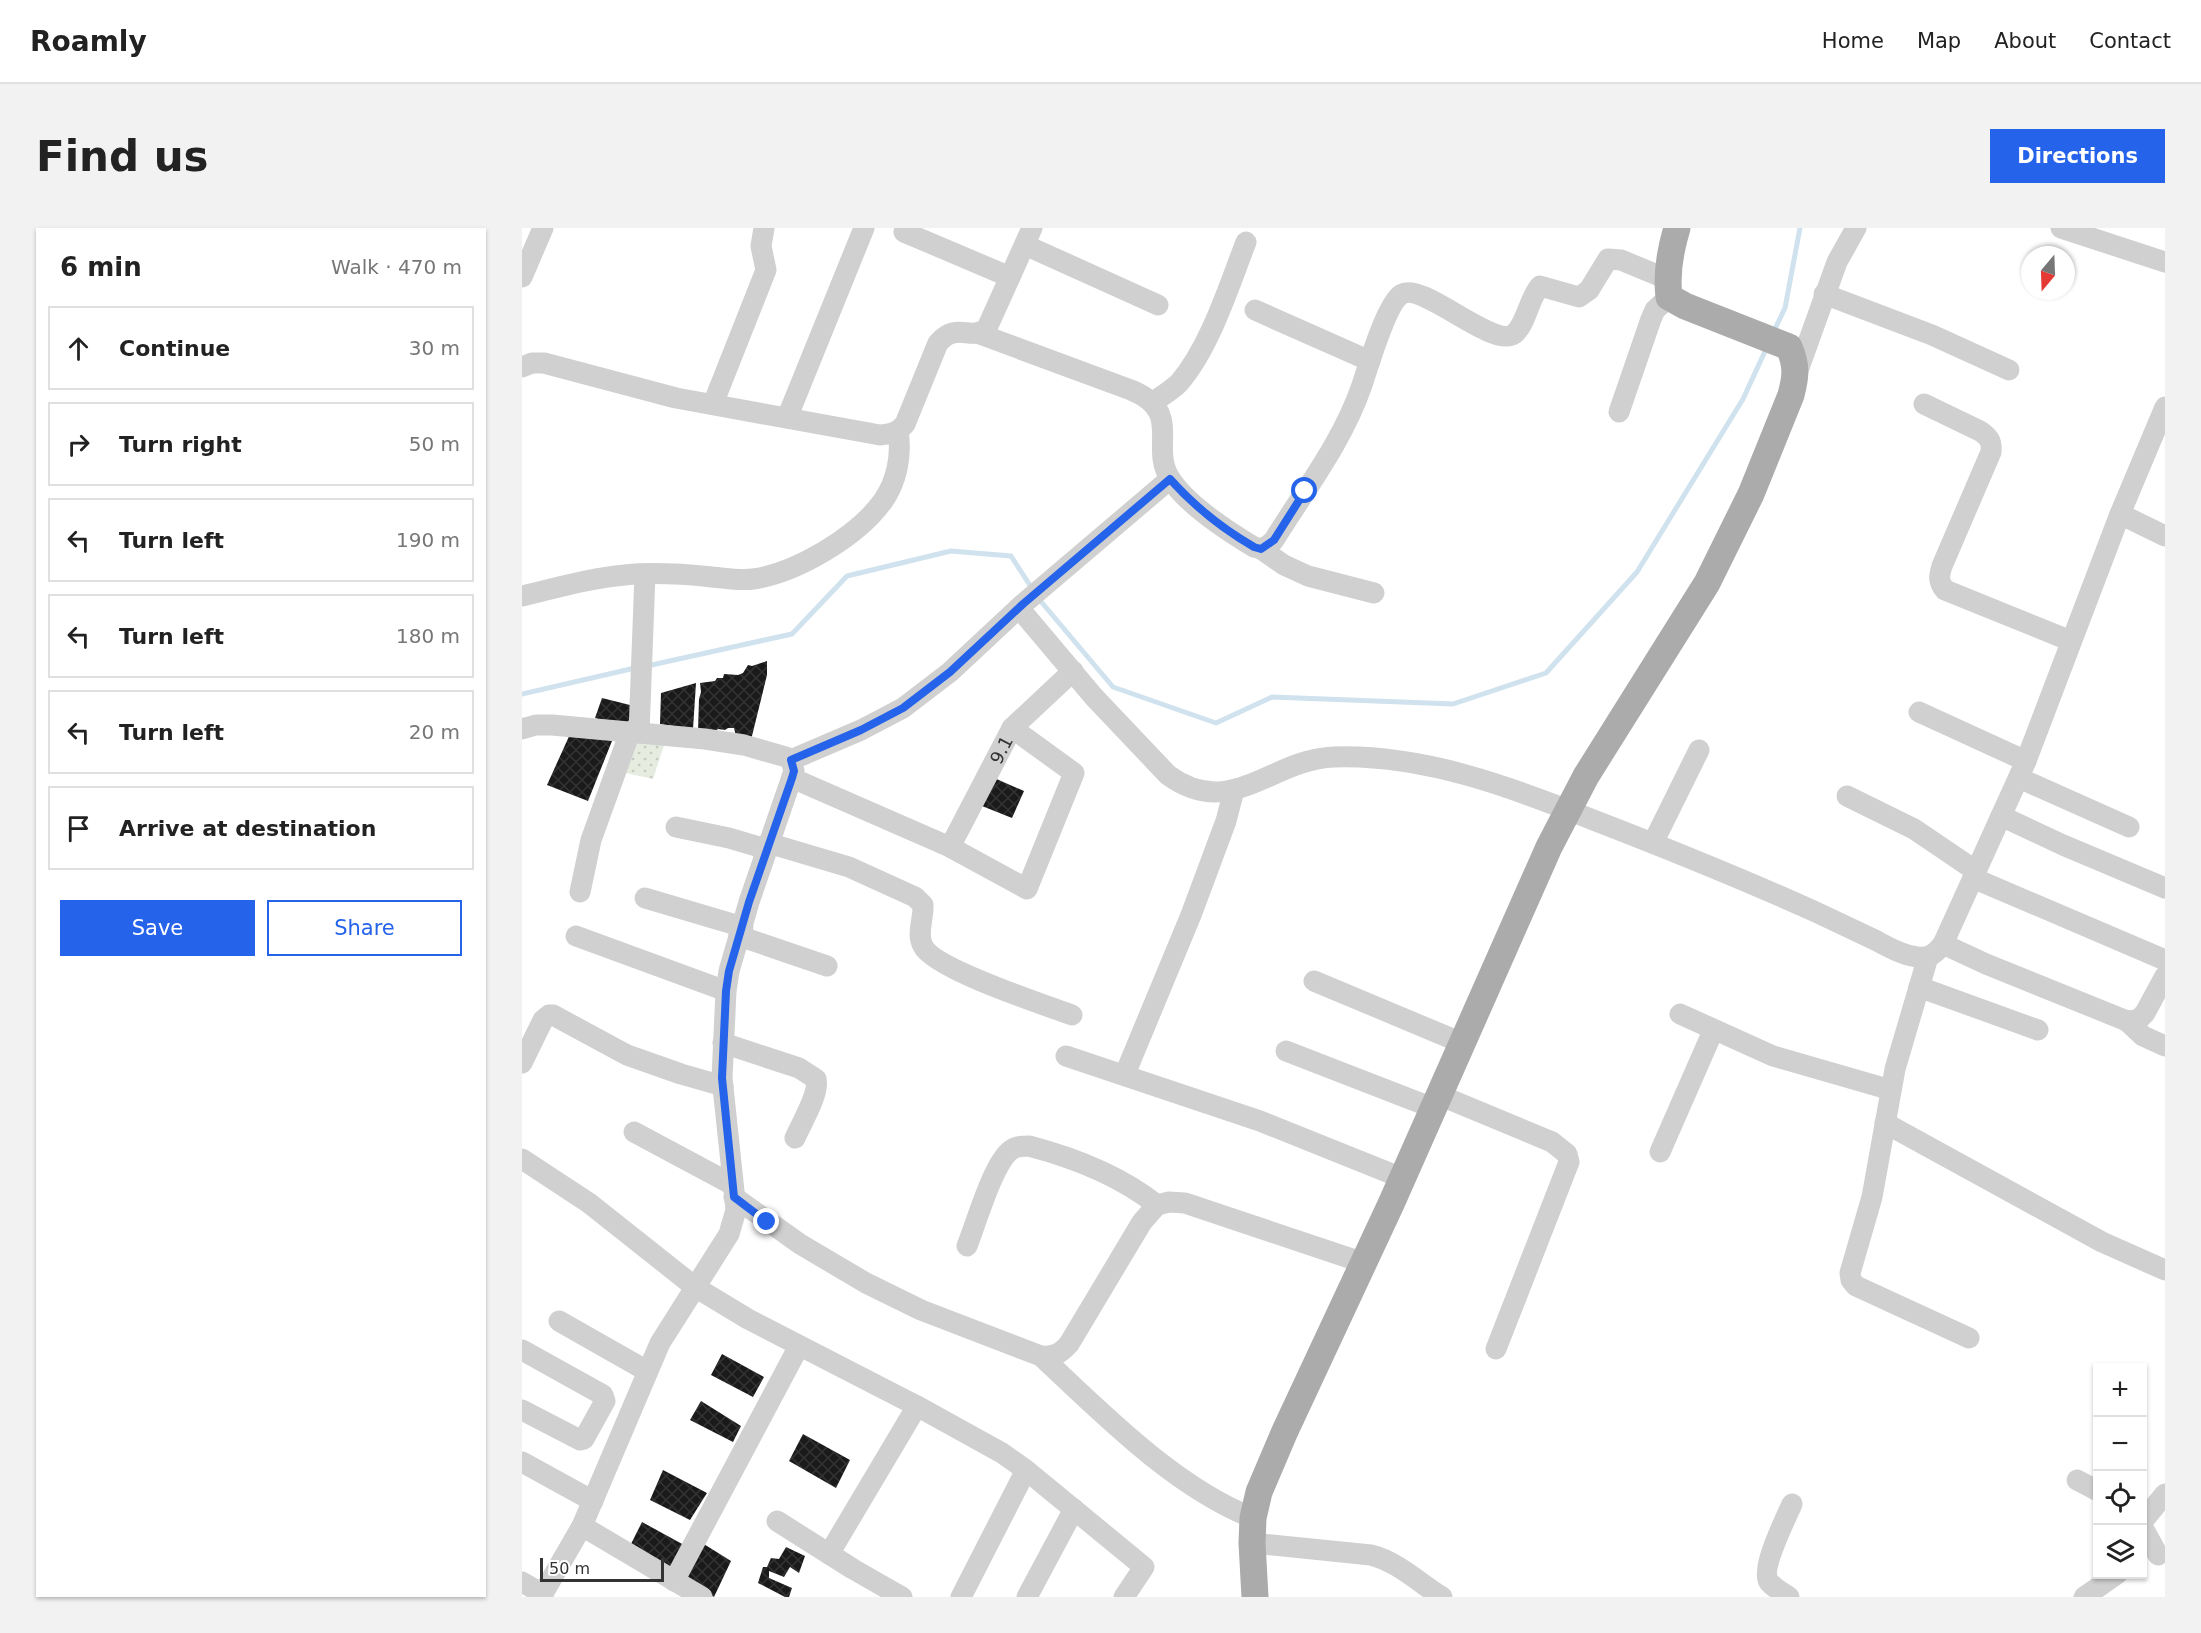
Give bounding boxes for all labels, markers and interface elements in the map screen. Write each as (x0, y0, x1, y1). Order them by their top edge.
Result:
text: Roamly (30, 25, 147, 58)
text: Home (1822, 29, 1884, 53)
text: Map (1917, 29, 1961, 53)
text: About (1994, 29, 2056, 53)
text: Contact (2089, 29, 2171, 53)
button: Directions (1990, 129, 2165, 183)
text: Find us (36, 132, 209, 181)
north arrow (2021, 246, 2075, 300)
text: 6 min (60, 252, 142, 282)
text: Walk · 470 m (331, 255, 462, 279)
icon: ahead (62, 332, 95, 365)
text: Continue (119, 336, 230, 361)
text: 30 m (409, 336, 460, 360)
icon: right (62, 428, 95, 461)
text: Turn right (119, 432, 242, 457)
text: 50 m (409, 432, 460, 456)
route start (1291, 477, 1317, 503)
icon: left (62, 524, 95, 557)
text: Turn left (119, 528, 224, 553)
text: 190 m (396, 528, 460, 552)
icon: left (62, 620, 95, 653)
text: Turn left (119, 624, 224, 649)
text: 180 m (396, 624, 460, 648)
icon: left (62, 716, 95, 749)
text: Turn left (119, 720, 224, 745)
text: 20 m (409, 720, 460, 744)
street label: 9.1 (985, 732, 1017, 767)
icon: arrive (62, 812, 95, 845)
text: Arrive at destination (119, 816, 376, 841)
button: Save (60, 900, 255, 956)
button: Share (267, 900, 462, 956)
route end (753, 1208, 779, 1234)
map controls (2093, 1363, 2147, 1579)
button: + (2093, 1363, 2147, 1417)
button: − (2093, 1417, 2147, 1471)
button: locate (2093, 1471, 2147, 1525)
button: layers (2093, 1525, 2147, 1579)
scale bar (540, 1555, 664, 1582)
text: 50 m (549, 1559, 590, 1578)

